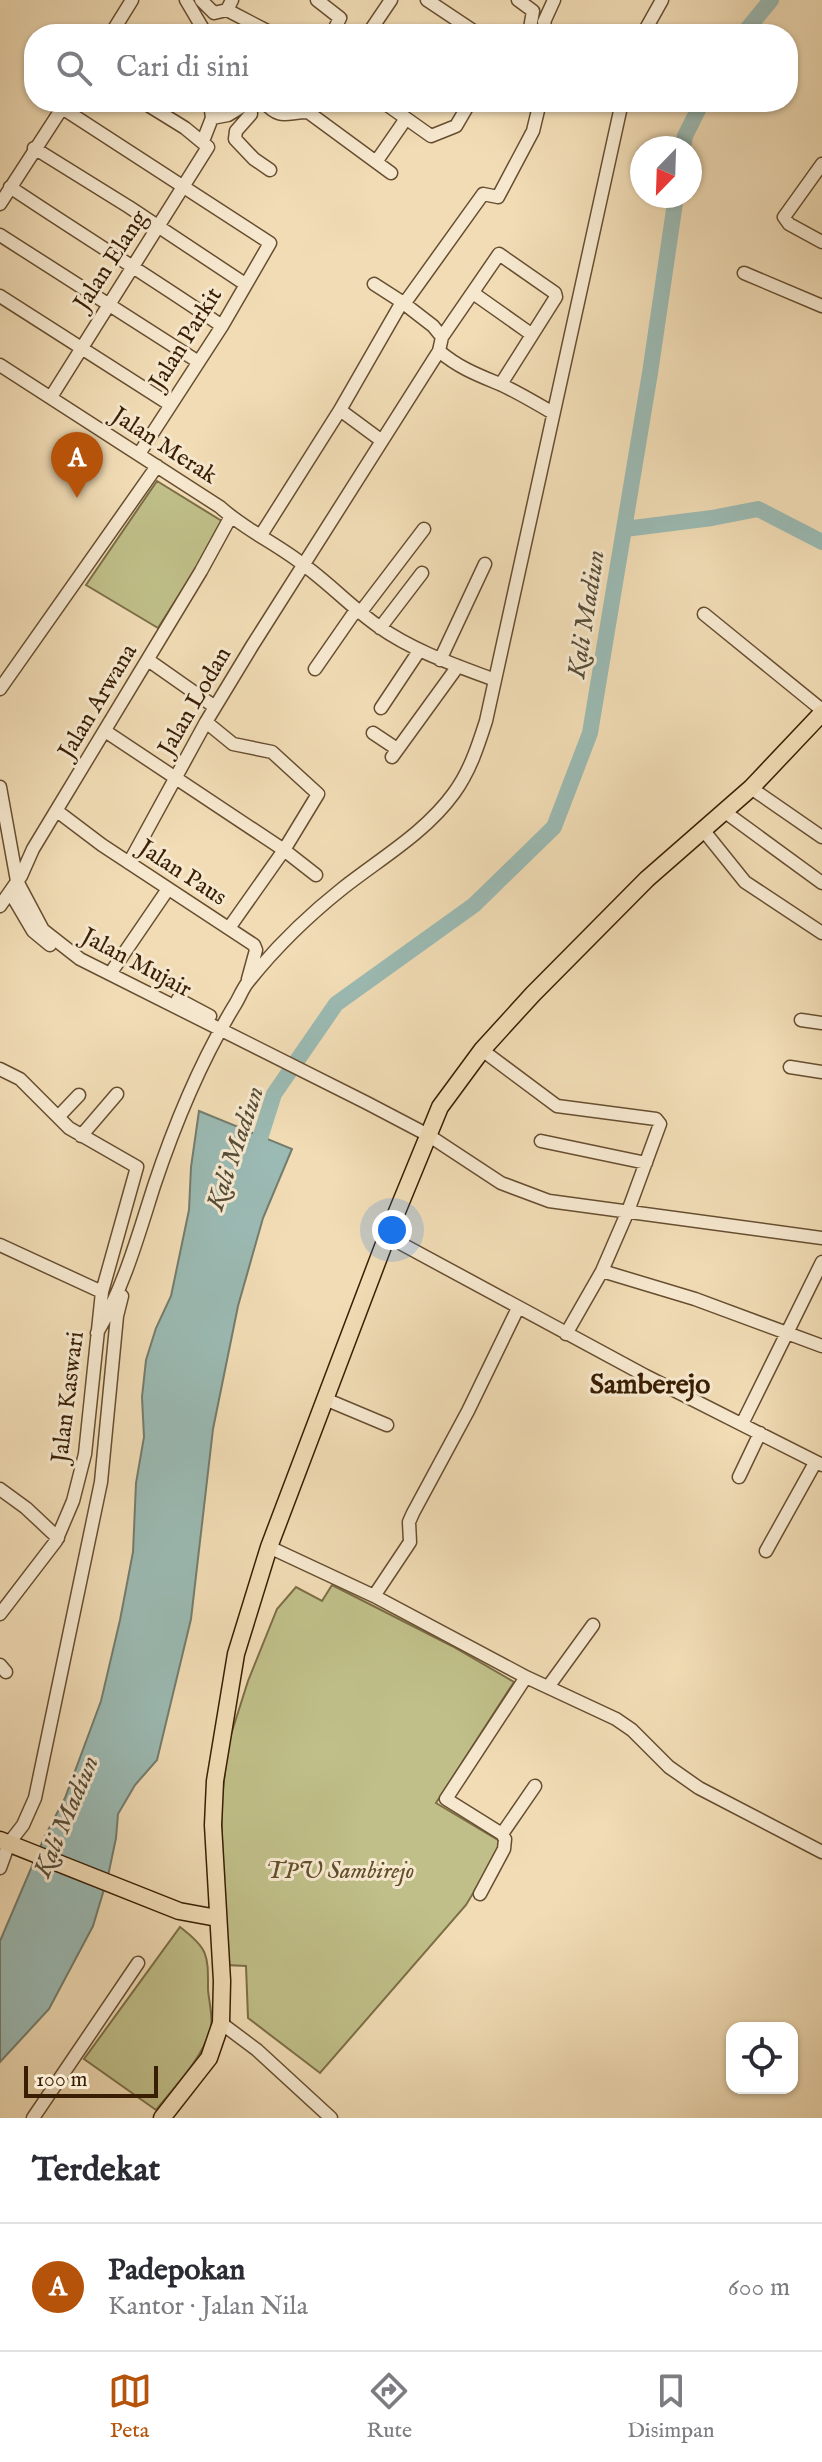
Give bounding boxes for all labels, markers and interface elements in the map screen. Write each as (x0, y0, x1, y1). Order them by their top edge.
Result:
search box (24, 24, 798, 112)
icon: search (52, 46, 96, 90)
text: Cari di sini (116, 49, 249, 87)
north arrow (630, 136, 702, 208)
street label: Jalan Elang (66, 204, 156, 320)
street label: Jalan Parkit (141, 282, 230, 398)
street label: Jalan Merak (103, 399, 223, 492)
pin: A (51, 432, 103, 498)
water label: Kali Madiun (560, 548, 613, 682)
street label: Jalan Arwana (50, 638, 145, 768)
street label: Jalan Lodan (150, 642, 239, 764)
street label: Jalan Paus (130, 832, 232, 913)
street label: Jalan Mujair (73, 920, 197, 1005)
water label: Kali Madiun (198, 1082, 272, 1216)
your location (372, 1210, 412, 1250)
street label: Jalan Kaswari (45, 1330, 92, 1468)
district label: Samberejo (590, 1368, 710, 1403)
water label: Kali Madiun (26, 1751, 107, 1883)
park label: TPU Sambirejo (266, 1856, 414, 1887)
map controls (726, 2022, 798, 2094)
button: locate (726, 2022, 798, 2094)
scale bar (24, 2062, 158, 2098)
text: 100 m (36, 2066, 88, 2094)
text: Terdekat (32, 2149, 160, 2192)
text: Padepokan (108, 2252, 245, 2290)
text: A (49, 2271, 67, 2304)
text: 600 m (728, 2271, 790, 2304)
text: Kantor · Jalan Nila (108, 2290, 308, 2323)
tab: Peta (108, 2369, 152, 2445)
tab: Rute (367, 2369, 412, 2445)
tab: Disimpan (627, 2369, 715, 2445)

